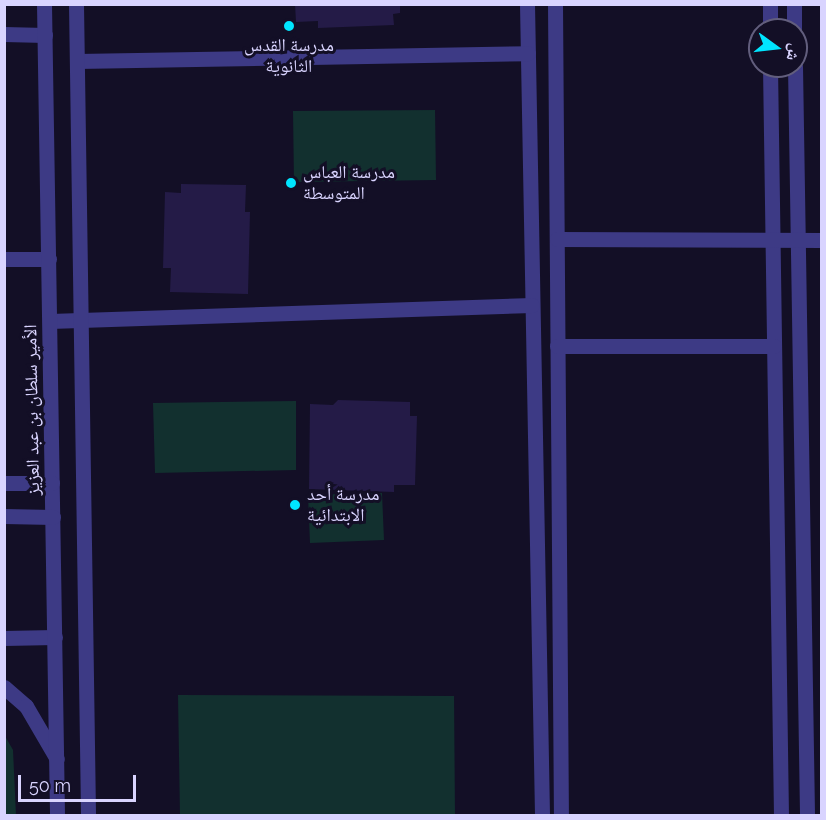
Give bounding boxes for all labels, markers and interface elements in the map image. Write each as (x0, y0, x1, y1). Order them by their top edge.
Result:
north arrow (748, 18, 808, 78)
marker: مدرسة القدس الثانوية (282, 19, 296, 33)
place label: مدرسة القدس الثانوية (244, 35, 334, 78)
text: ش (783, 42, 805, 63)
place label: مدرسة العباس المتوسطة (303, 162, 395, 204)
marker: مدرسة العباس المتوسطة (284, 176, 298, 190)
street label: الأمير سلطان بن عبد العزيز (20, 324, 44, 496)
place label: مدرسة أحد الابتدائية (307, 484, 380, 526)
marker: مدرسة أحد الابتدائية (288, 498, 302, 512)
scale bar (21, 763, 140, 801)
text: 50 m (29, 775, 71, 796)

